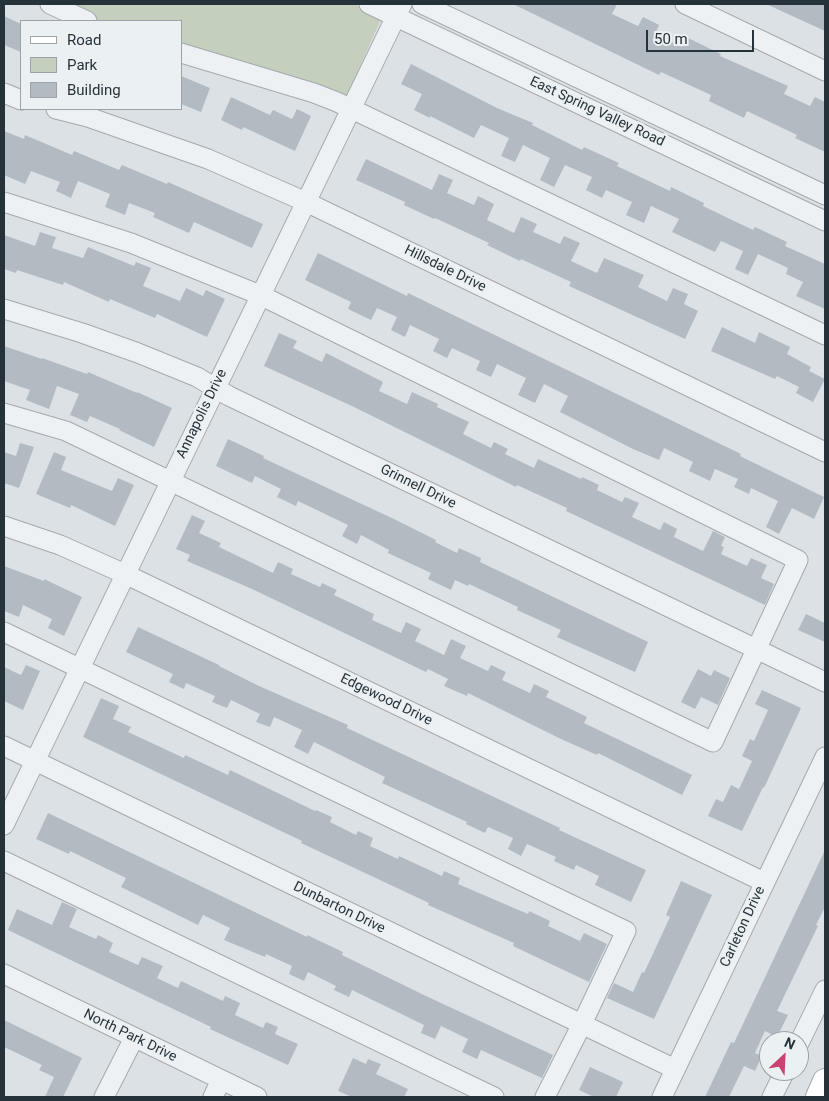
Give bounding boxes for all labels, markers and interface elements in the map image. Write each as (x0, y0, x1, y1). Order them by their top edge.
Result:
legend (20, 20, 182, 110)
scale bar (649, 20, 756, 52)
text: 50 m (654, 30, 688, 48)
text: Road (67, 31, 101, 49)
text: Park (67, 56, 97, 74)
street label: East Spring Valley Road (527, 73, 667, 151)
text: Building (67, 81, 121, 99)
street label: Hillsdale Drive (401, 242, 489, 296)
street label: Annapolis Drive (173, 367, 231, 461)
street label: Grinnell Drive (377, 461, 459, 513)
street label: Edgewood Drive (337, 670, 435, 730)
street label: Dunbarton Drive (290, 878, 388, 938)
street label: Carleton Drive (717, 884, 769, 970)
street label: North Park Drive (80, 1006, 180, 1066)
north arrow (759, 1031, 809, 1081)
text: N (782, 1034, 798, 1053)

